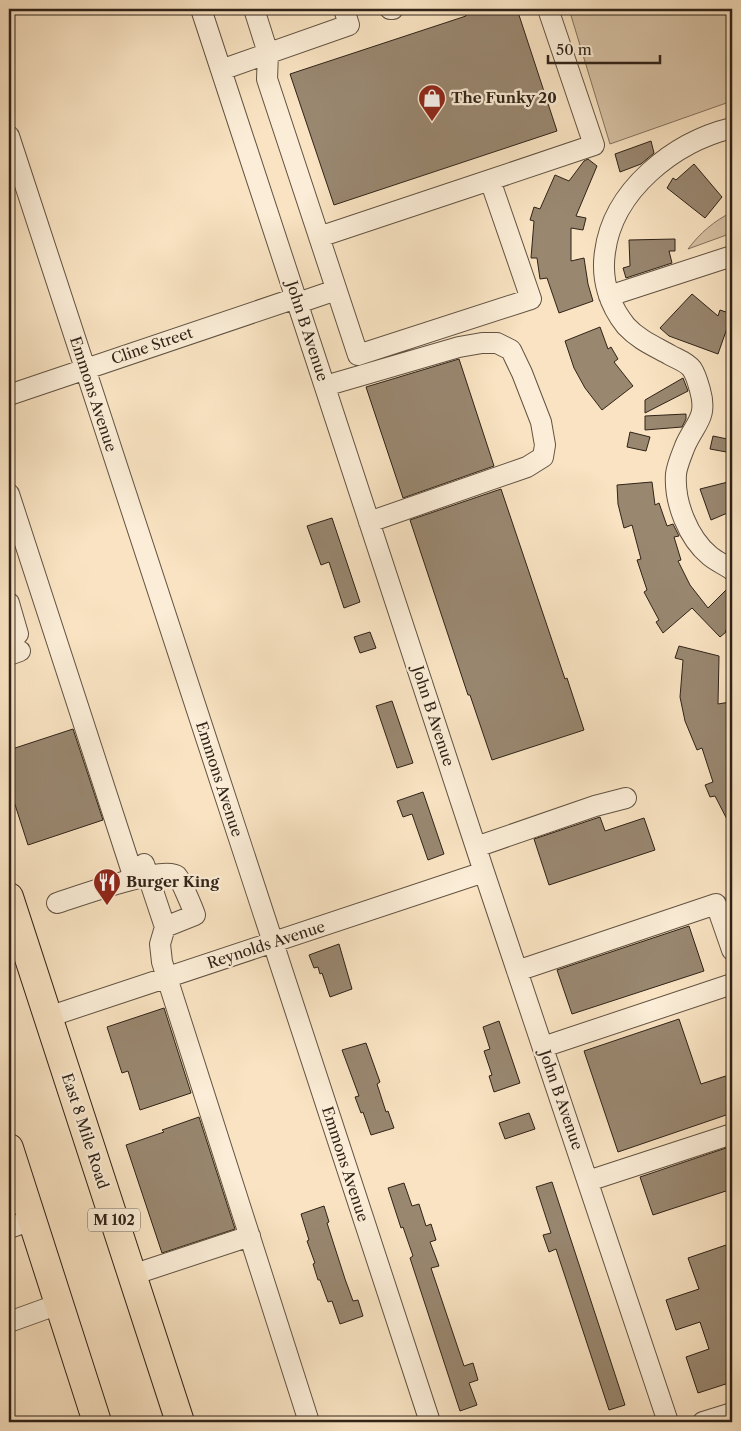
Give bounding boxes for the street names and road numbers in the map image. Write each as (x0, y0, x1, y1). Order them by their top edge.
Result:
street label: John B Avenue (282, 276, 333, 383)
street label: Cline Street (109, 323, 196, 368)
street label: Emmons Avenue (66, 334, 121, 454)
street label: John B Avenue (408, 661, 459, 768)
street label: Emmons Avenue (192, 719, 247, 839)
street label: Reynolds Avenue (205, 917, 327, 973)
street label: John B Avenue (535, 1046, 587, 1152)
street label: East 8 Mile Road (58, 1071, 113, 1191)
street label: Emmons Avenue (318, 1104, 373, 1224)
road number: M 102 (88, 1208, 140, 1232)

